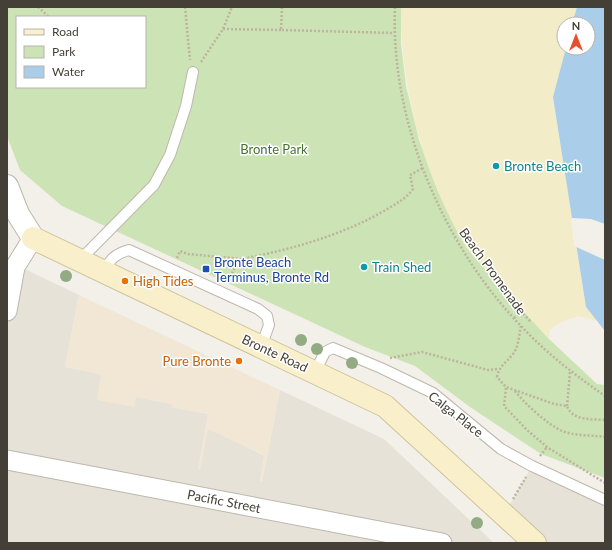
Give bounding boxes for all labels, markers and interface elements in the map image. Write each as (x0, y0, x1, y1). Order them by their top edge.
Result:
legend (16, 16, 146, 88)
north arrow (556, 16, 596, 56)
text: N (572, 19, 580, 32)
text: Road (52, 24, 79, 39)
text: Park (52, 44, 76, 59)
text: Water (52, 64, 85, 79)
park label: Bronte Park (240, 141, 308, 157)
place label: Bronte Beach (504, 158, 581, 174)
marker: Bronte Beach (491, 161, 501, 171)
street label: Beach Promenade (456, 224, 530, 318)
place label: Bronte Beach Terminus, Bronte Rd (214, 254, 329, 285)
place label: Train Shed (372, 259, 431, 275)
marker: Train Shed (359, 262, 369, 272)
marker: Bronte Beach Terminus, Bronte Rd (201, 264, 211, 274)
place label: High Tides (133, 273, 194, 289)
marker: High Tides (120, 276, 130, 286)
street label: Bronte Road (239, 331, 311, 375)
place label: Pure Bronte (163, 353, 231, 369)
marker: Pure Bronte (234, 356, 244, 366)
street label: Calga Place (425, 388, 487, 440)
street label: Pacific Street (186, 486, 262, 516)

